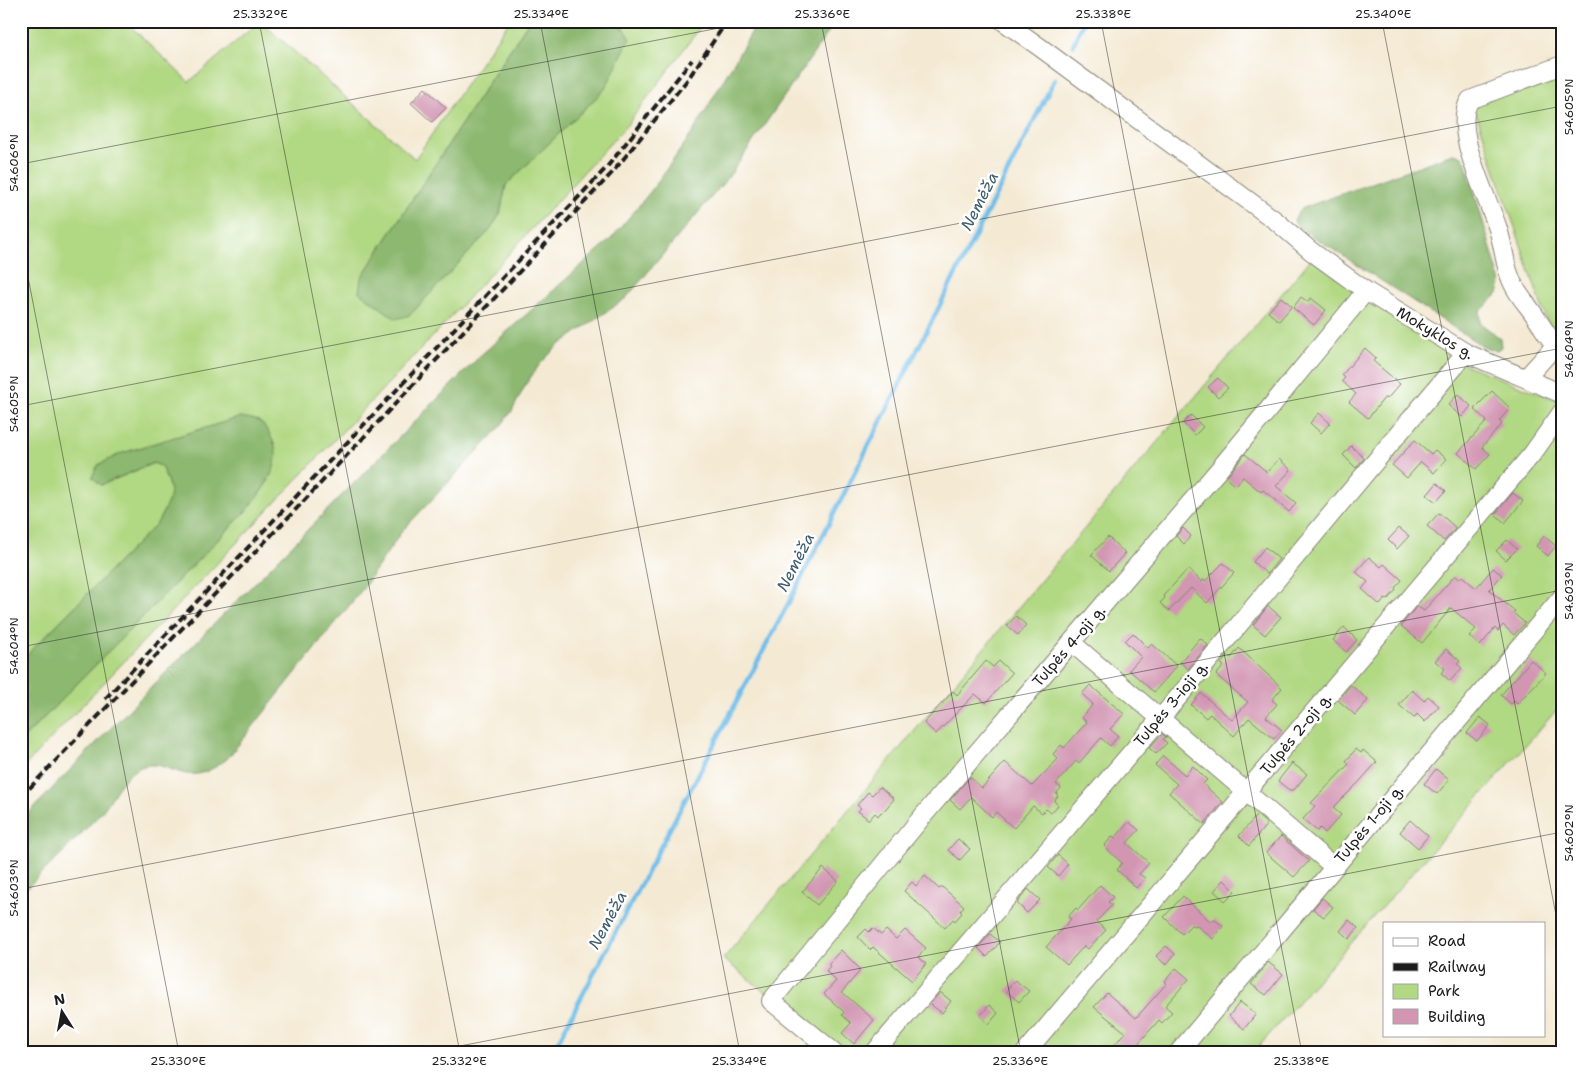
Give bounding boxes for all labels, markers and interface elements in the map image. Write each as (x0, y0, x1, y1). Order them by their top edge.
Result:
text: 25.332°E (232, 6, 288, 22)
text: 25.334°E (513, 6, 569, 22)
text: 25.336°E (794, 6, 850, 22)
text: 25.338°E (1075, 6, 1131, 22)
text: 25.340°E (1355, 6, 1411, 22)
text: 54.605°N (1561, 79, 1577, 135)
text: 54.606°N (6, 134, 22, 192)
water label: Nemėža (956, 168, 1003, 234)
street label: Mokyklos g. (1393, 302, 1478, 364)
text: 54.604°N (1561, 320, 1577, 378)
text: 54.605°N (6, 376, 22, 432)
water label: Nemėža (772, 529, 819, 595)
text: 54.603°N (1561, 562, 1577, 620)
street label: Tulpės 4-oji g. (1028, 601, 1110, 691)
text: 54.604°N (6, 617, 22, 675)
street label: Tulpės 3-ioji g. (1129, 657, 1213, 751)
street label: Tulpės 2-oji g. (1256, 689, 1336, 779)
street label: Tulpės 1-oji g. (1330, 780, 1408, 868)
text: 54.602°N (1561, 804, 1577, 862)
text: 54.603°N (6, 859, 22, 917)
water label: Nemėža (583, 887, 632, 953)
legend (1383, 922, 1546, 1036)
text: Road (1428, 931, 1466, 951)
text: Railway (1428, 957, 1486, 977)
text: Park (1428, 981, 1460, 1001)
north arrow (38, 986, 88, 1036)
text: N (52, 989, 67, 1009)
text: Building (1428, 1007, 1485, 1027)
text: 25.330°E (150, 1053, 206, 1069)
text: 25.332°E (431, 1053, 487, 1069)
text: 25.334°E (711, 1053, 767, 1069)
text: 25.336°E (992, 1053, 1048, 1069)
text: 25.338°E (1273, 1053, 1329, 1069)

